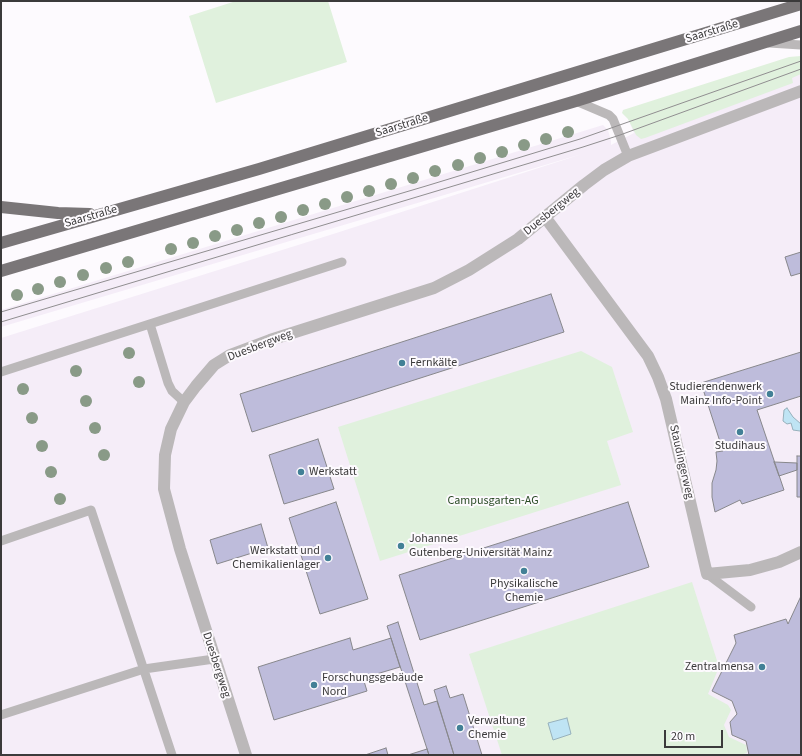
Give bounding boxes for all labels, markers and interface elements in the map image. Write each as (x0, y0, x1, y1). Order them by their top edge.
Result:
street label: Saarstraße (684, 17, 740, 47)
street label: Saarstraße (374, 111, 430, 141)
street label: Duesbergweg (521, 185, 583, 239)
street label: Saarstraße (63, 203, 119, 231)
street label: Duesbergweg (226, 327, 294, 365)
place label: Fernkälte (410, 356, 457, 370)
marker: Fernkälte (397, 358, 407, 368)
place label: Studierendenwerk Mainz Info-Point (669, 380, 762, 408)
marker: Studierendenwerk Mainz Info-Point (765, 389, 775, 399)
street label: Staudingerweg (666, 424, 696, 500)
marker: Studihaus (735, 427, 745, 437)
place label: Studihaus (715, 439, 765, 453)
place label: Werkstatt (309, 465, 357, 479)
marker: Werkstatt (296, 467, 306, 477)
park label: Campusgarten-AG (447, 494, 539, 508)
place label: Johannes Gutenberg-Universität Mainz (409, 532, 552, 560)
marker: Johannes Gutenberg-Universität Mainz (396, 541, 406, 551)
place label: Werkstatt und Chemikalienlager (232, 544, 320, 572)
marker: Werkstatt und Chemikalienlager (323, 553, 333, 563)
marker: Physikalische Chemie (519, 566, 529, 576)
place label: Physikalische Chemie (490, 577, 558, 605)
street label: Duesbergweg (199, 630, 233, 700)
place label: Zentralmensa (685, 660, 754, 674)
marker: Zentralmensa (757, 662, 767, 672)
place label: Forschungsgebäude Nord (322, 671, 423, 699)
marker: Forschungsgebäude Nord (309, 680, 319, 690)
place label: Verwaltung Chemie (468, 714, 525, 742)
scale bar (666, 722, 725, 748)
marker: Verwaltung Chemie (455, 723, 465, 733)
text: 20 m (671, 728, 695, 745)

